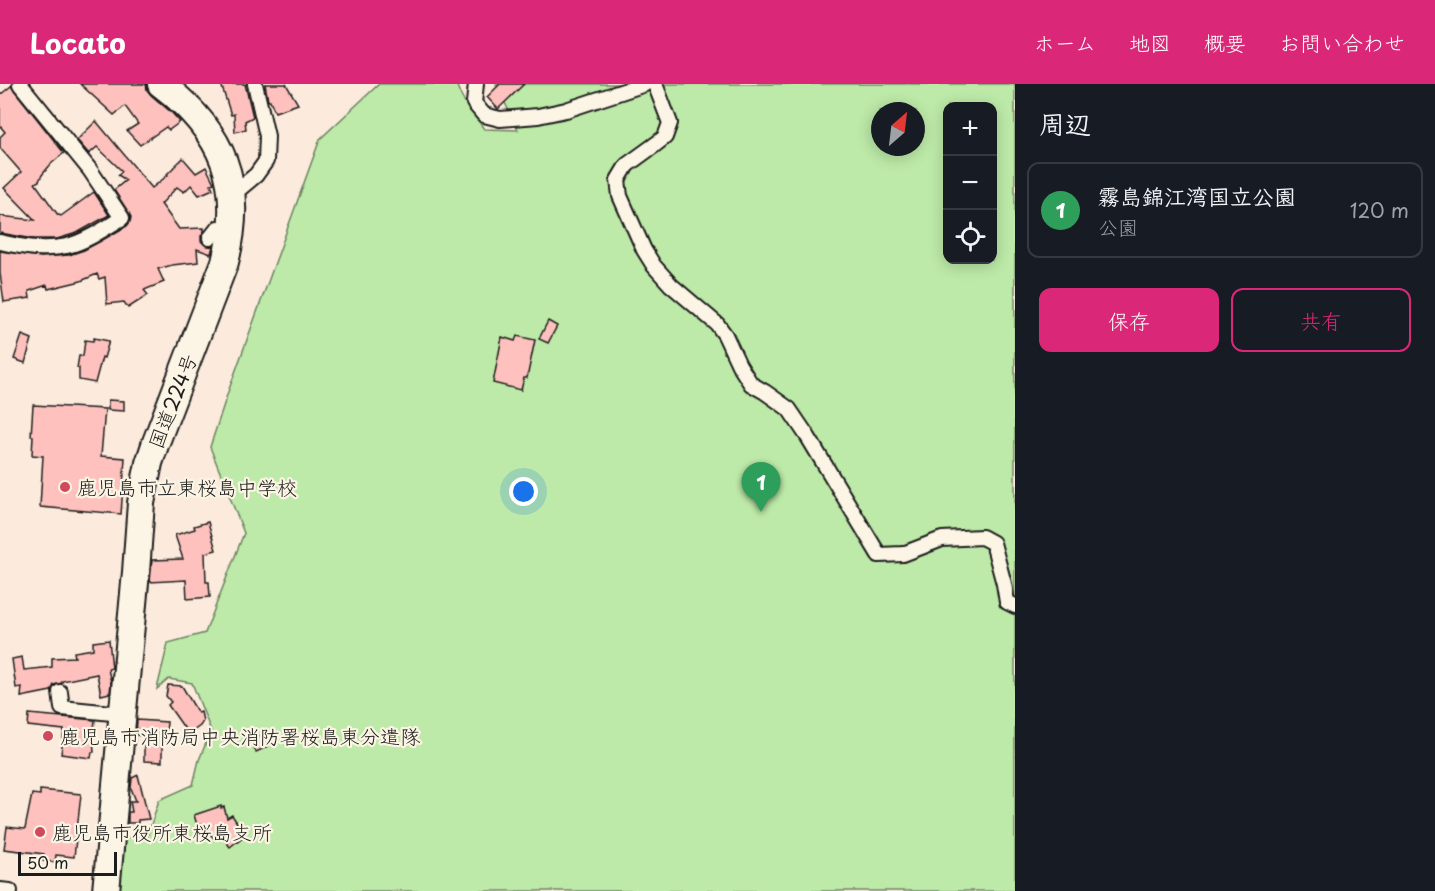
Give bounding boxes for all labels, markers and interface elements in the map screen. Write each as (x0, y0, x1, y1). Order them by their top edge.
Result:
text: Locato (30, 21, 126, 64)
text: ホーム (1034, 26, 1096, 58)
text: 地図 (1129, 26, 1171, 58)
text: 概要 (1204, 26, 1246, 58)
text: お問い合わせ (1279, 26, 1405, 58)
north arrow (871, 102, 925, 156)
map controls (943, 102, 997, 264)
button: + (943, 102, 997, 156)
text: 周辺 (1039, 104, 1091, 143)
button: − (943, 156, 997, 210)
text: 霧島錦江湾国立公園 (1098, 179, 1296, 212)
text: 1 (1056, 195, 1065, 225)
text: 120 m (1350, 195, 1409, 225)
button: locate (943, 210, 997, 264)
text: 公園 (1098, 212, 1138, 242)
button: 保存 (1039, 288, 1219, 352)
button: 共有 (1231, 288, 1411, 352)
street label: 国道224号 (140, 349, 204, 453)
pin: 1 (742, 462, 780, 512)
place label: 鹿児島市立東桜島中学校 (77, 472, 297, 502)
your location (509, 477, 538, 506)
marker: 鹿児島市立東桜島中学校 (58, 480, 72, 494)
place label: 鹿児島市消防局中央消防署桜島東分遣隊 (60, 721, 421, 751)
marker: 鹿児島市消防局中央消防署桜島東分遣隊 (41, 729, 55, 743)
place label: 鹿児島市役所東桜島支所 (52, 817, 272, 847)
marker: 鹿児島市役所東桜島支所 (33, 825, 47, 839)
scale bar (18, 849, 117, 876)
text: 50 m (27, 850, 68, 874)

